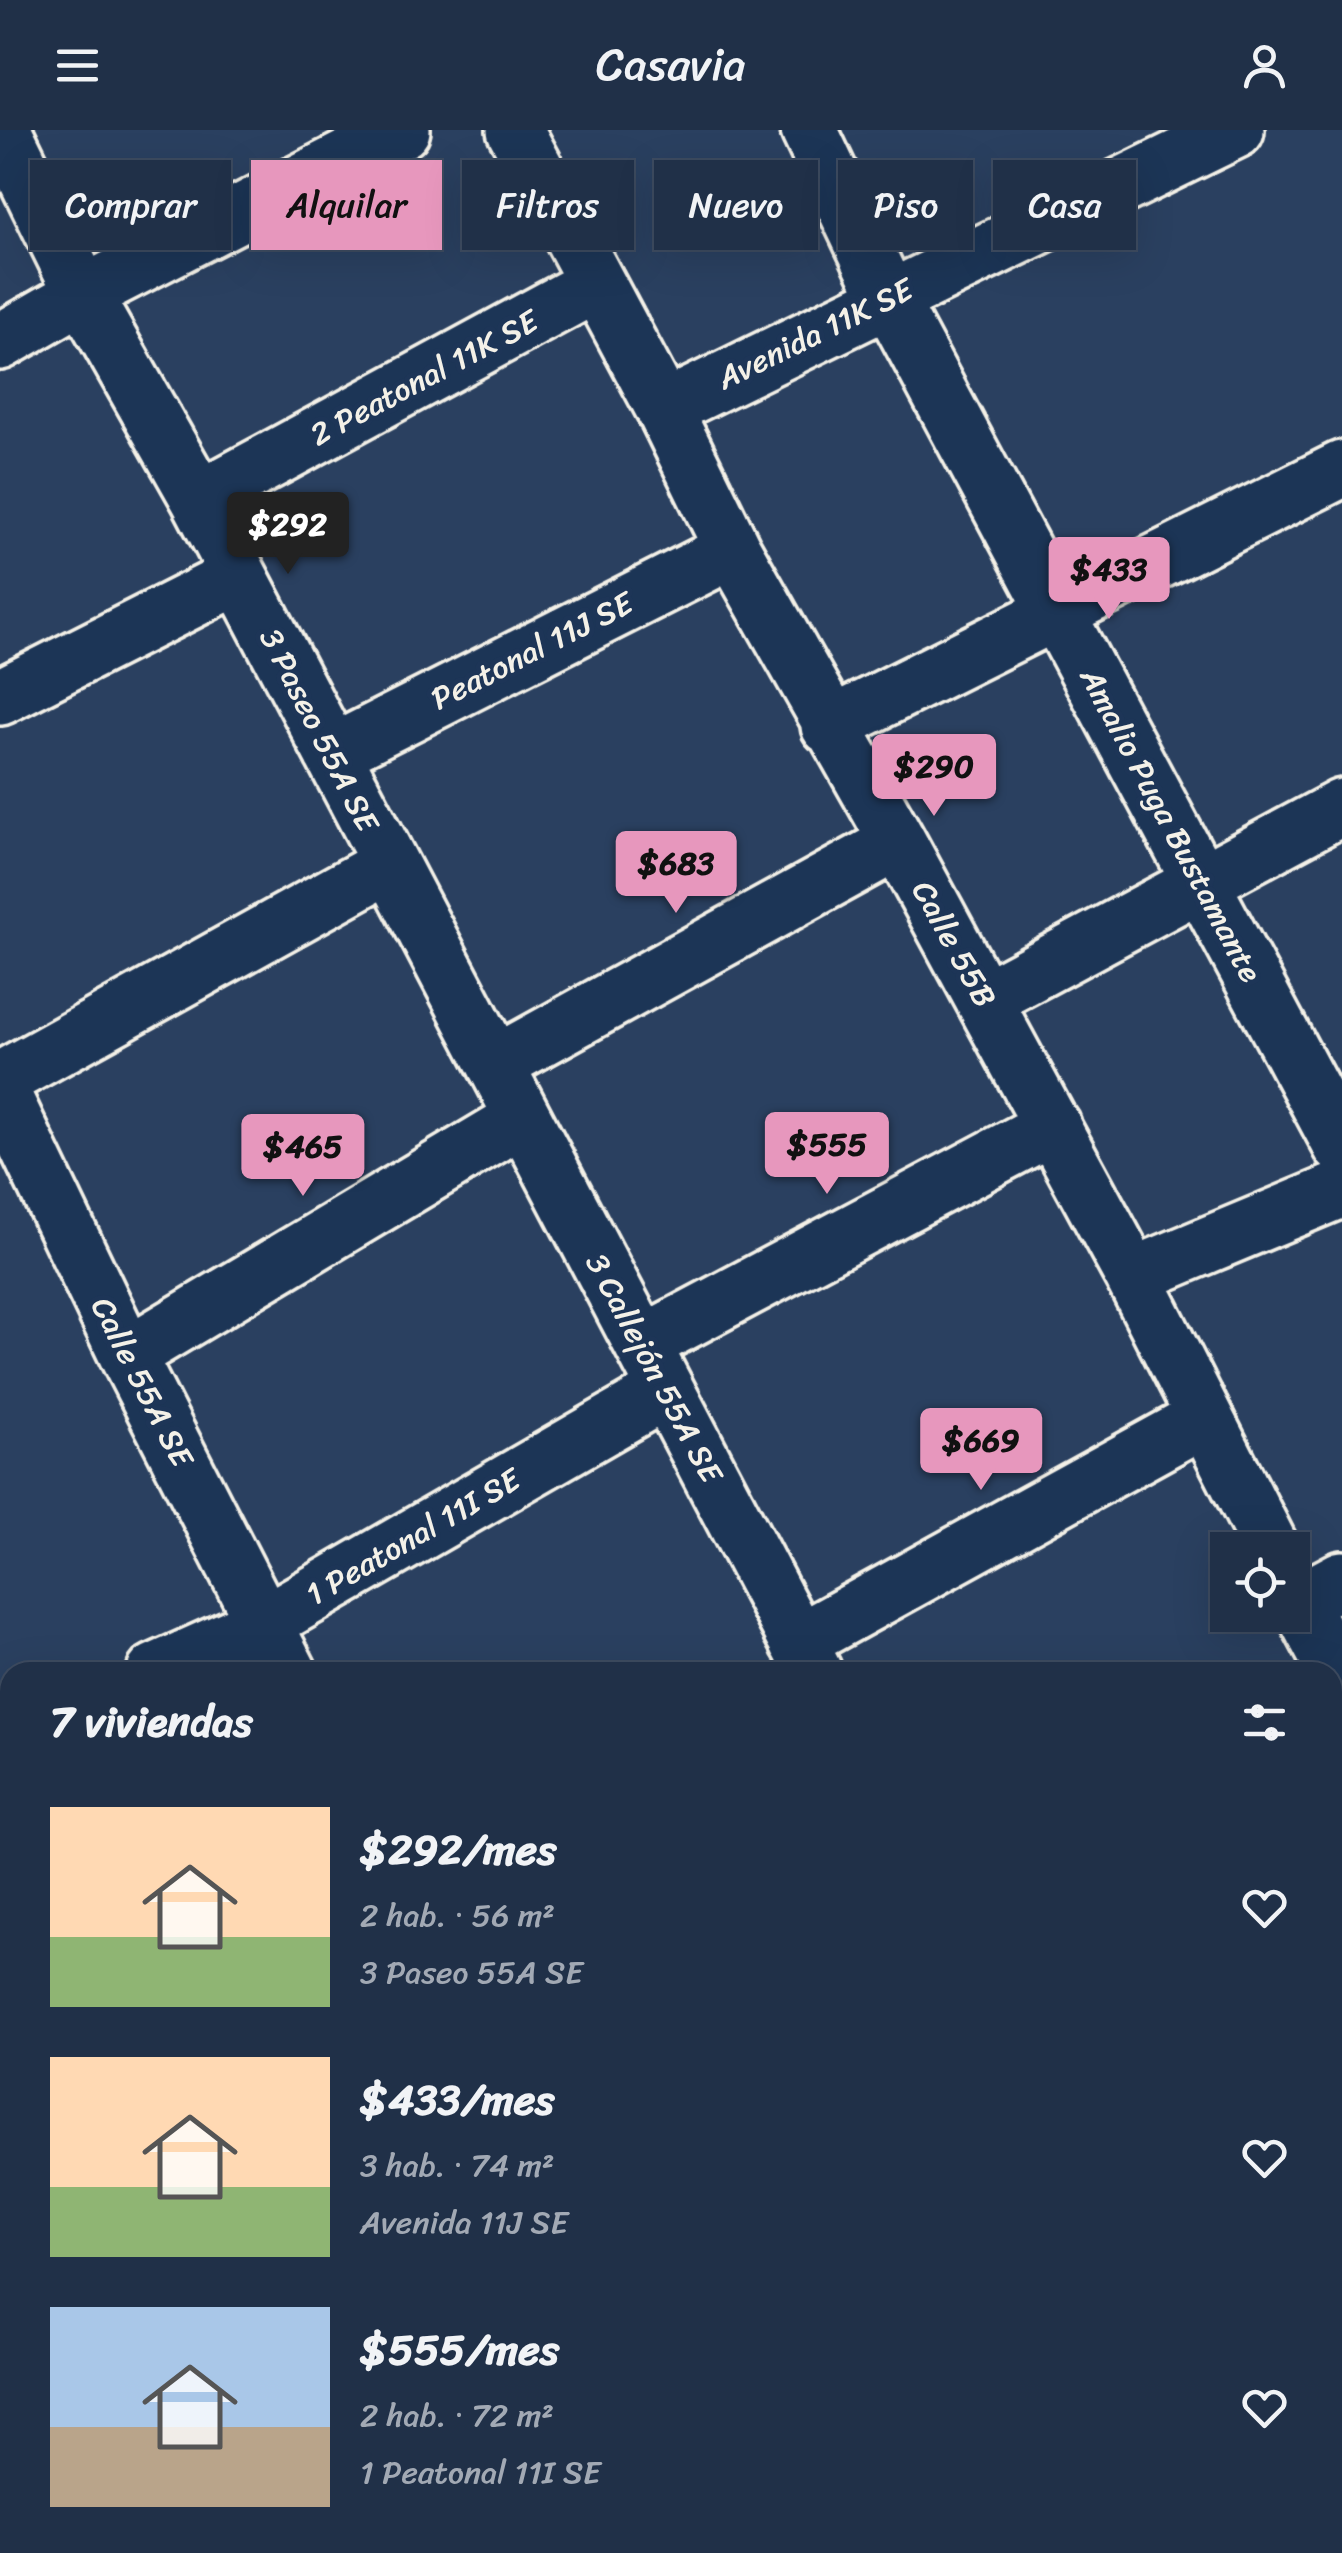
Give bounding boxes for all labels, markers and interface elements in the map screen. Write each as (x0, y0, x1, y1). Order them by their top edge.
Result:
text: Casavia (596, 25, 746, 105)
icon: menu (50, 38, 105, 93)
icon: person (1237, 38, 1292, 93)
chip: Comprar (30, 160, 231, 250)
chip: Alquilar (251, 160, 442, 250)
chip: Filtros (462, 160, 634, 250)
chip: Nuevo (654, 160, 818, 250)
chip: Piso (838, 160, 973, 250)
chip: Casa (993, 160, 1136, 250)
street label: Avenida 11K SE (706, 261, 925, 407)
street label: 2 Peatonal 11K SE (299, 293, 551, 462)
pin: $292 (229, 492, 347, 577)
text: $292 (249, 496, 327, 553)
pin: $433 (1050, 537, 1168, 622)
text: $433 (1071, 541, 1147, 598)
street label: Peatonal 11J SE (421, 574, 645, 727)
street label: 3 Paseo 55A SE (243, 618, 396, 844)
street label: Amalio Puga Bustamante (1063, 656, 1278, 993)
pin: $290 (875, 734, 993, 819)
text: $290 (894, 738, 974, 795)
pin: $683 (617, 831, 735, 916)
text: $683 (638, 835, 714, 892)
street label: Calle 55B (896, 870, 1012, 1018)
pin: $555 (768, 1112, 886, 1197)
pin: $465 (244, 1114, 362, 1199)
text: $555 (787, 1116, 867, 1173)
text: $465 (263, 1118, 343, 1175)
street label: 3 Callejón 55A SE (569, 1242, 740, 1496)
street label: Calle 55A SE (75, 1287, 210, 1479)
pin: $669 (922, 1408, 1040, 1493)
text: $669 (942, 1412, 1020, 1469)
street label: 1 Peatonal 11I SE (294, 1451, 533, 1622)
map controls (1210, 1532, 1310, 1632)
button: locate (1210, 1532, 1310, 1632)
text: 7 viviendas (50, 1685, 253, 1759)
icon: filters (1237, 1695, 1292, 1750)
text: $292/mes (360, 1813, 557, 1887)
icon: home (130, 1847, 250, 1967)
icon: heart (1237, 1880, 1292, 1935)
text: 2 hab. · 56 m² (360, 1887, 555, 1944)
text: 3 Paseo 55A SE (360, 1944, 583, 2001)
text: $433/mes (360, 2063, 555, 2137)
icon: home (130, 2097, 250, 2217)
icon: heart (1237, 2130, 1292, 2185)
text: 3 hab. · 74 m² (360, 2137, 554, 2194)
text: Avenida 11J SE (360, 2194, 568, 2251)
text: $555/mes (360, 2313, 559, 2387)
icon: home (130, 2347, 250, 2467)
icon: heart (1237, 2380, 1292, 2435)
text: 2 hab. · 72 m² (360, 2387, 554, 2444)
text: 1 Peatonal 11I SE (360, 2444, 601, 2501)

